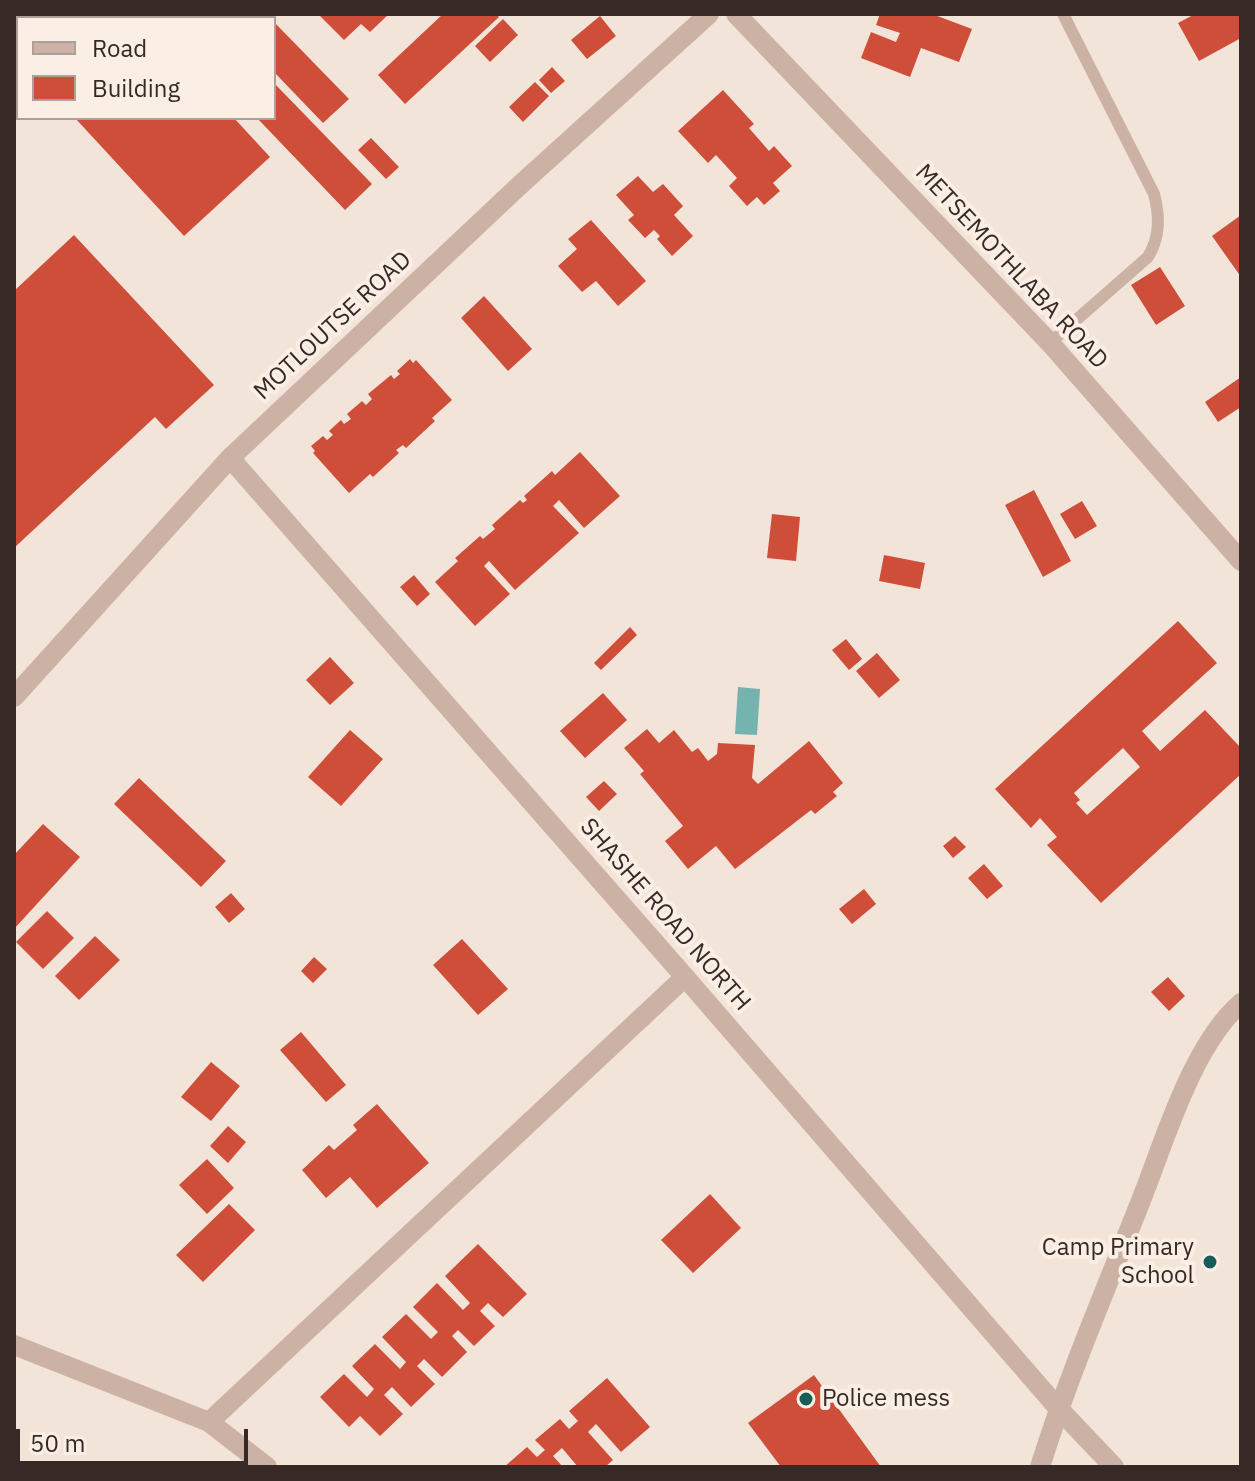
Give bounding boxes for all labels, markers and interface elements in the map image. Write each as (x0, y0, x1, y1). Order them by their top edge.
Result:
legend (16, 16, 276, 120)
text: Road (92, 32, 147, 64)
text: Building (92, 72, 180, 104)
street label: METSEMOTHLABA ROAD (909, 159, 1113, 375)
street label: MOTLOUTSE ROAD (248, 246, 418, 406)
street label: SHASHE ROAD NORTH (574, 813, 756, 1017)
place label: Camp Primary School (1042, 1234, 1194, 1290)
marker: Camp Primary School (1201, 1253, 1219, 1271)
place label: Police mess (822, 1385, 950, 1413)
marker: Police mess (797, 1390, 815, 1408)
scale bar (20, 1413, 252, 1463)
text: 50 m (30, 1427, 85, 1459)

